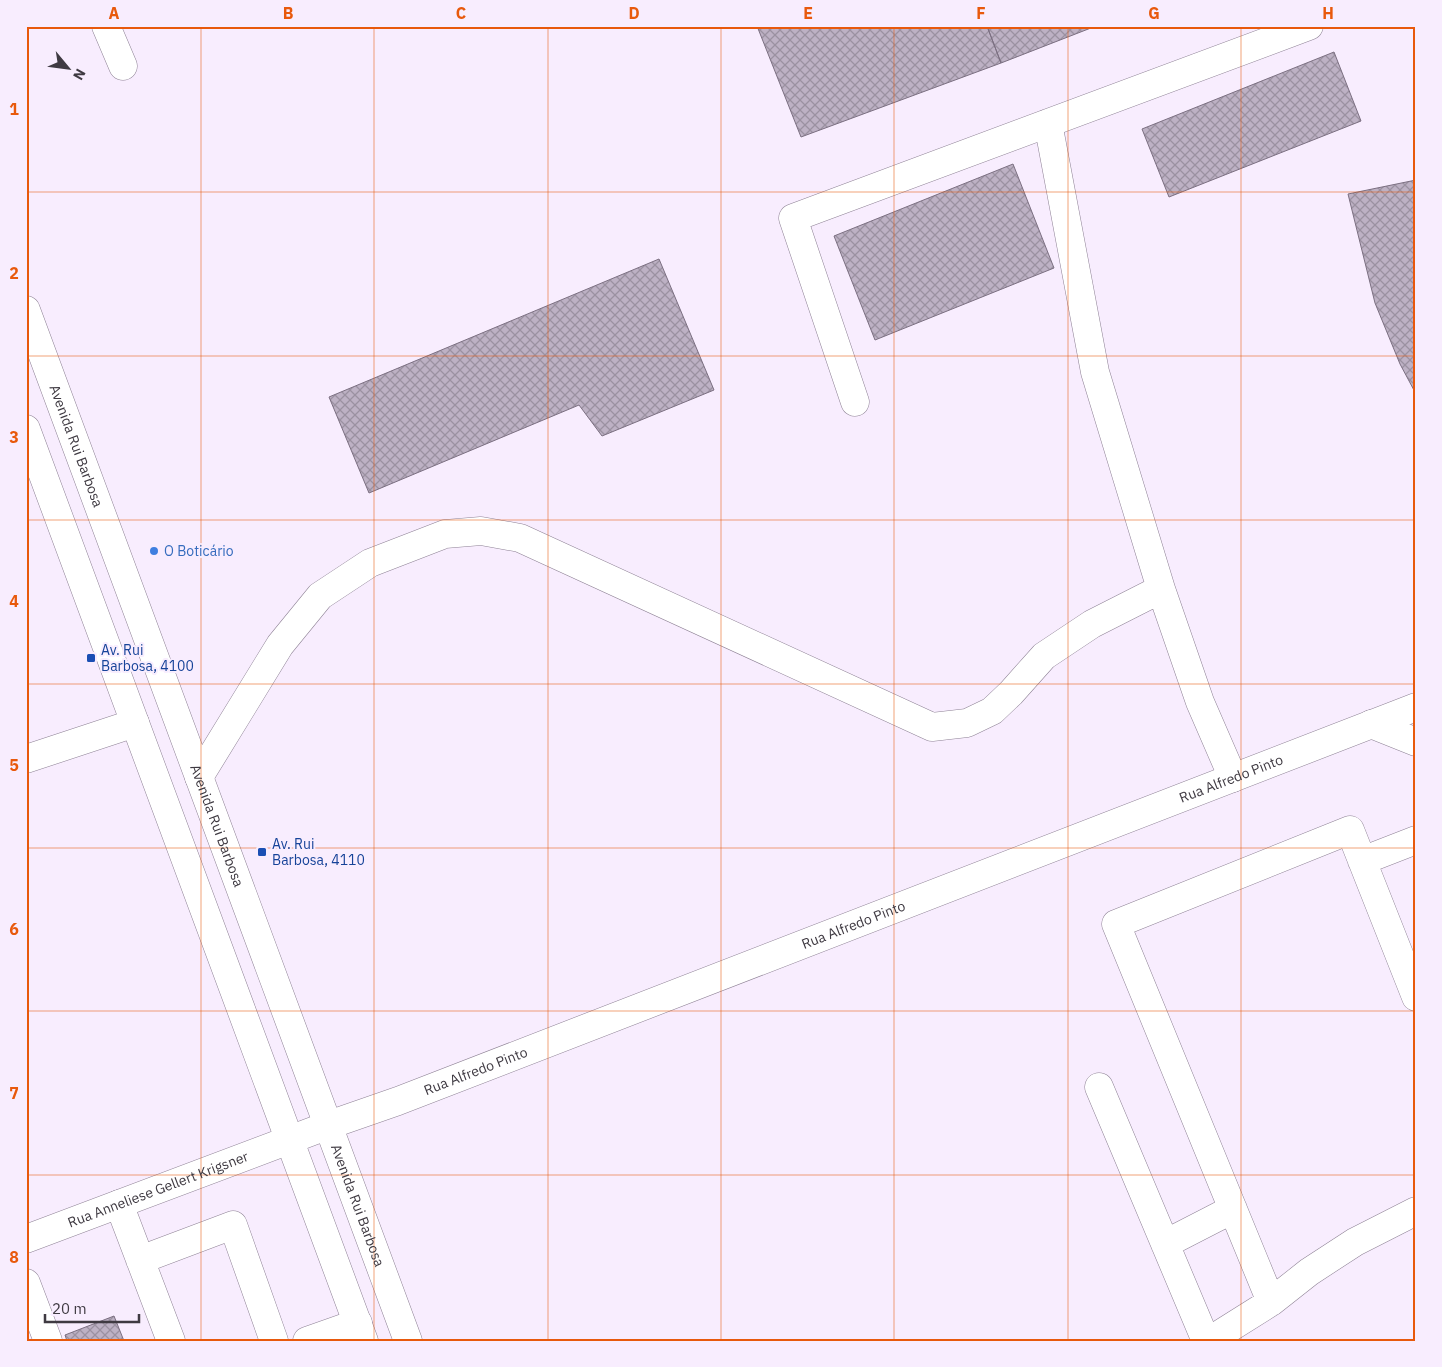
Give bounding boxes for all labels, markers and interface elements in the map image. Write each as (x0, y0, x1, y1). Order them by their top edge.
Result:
text: A (109, 3, 120, 23)
text: B (283, 3, 294, 23)
text: C (456, 3, 466, 23)
text: D (628, 3, 640, 23)
text: E (803, 3, 813, 23)
text: F (976, 3, 986, 23)
text: G (1148, 3, 1160, 23)
text: H (1322, 3, 1334, 23)
north arrow (42, 42, 92, 92)
text: N (69, 66, 90, 83)
text: 1 (9, 99, 19, 119)
text: 2 (9, 263, 19, 283)
street label: Avenida Rui Barbosa (45, 382, 107, 510)
text: 3 (9, 427, 19, 447)
place label: O Boticário (164, 542, 234, 560)
marker: O Boticário (148, 545, 160, 557)
text: 4 (9, 591, 19, 611)
place label: Av. Rui Barbosa, 4100 (101, 641, 194, 675)
marker: Av. Rui Barbosa, 4100 (85, 652, 97, 664)
street label: Rua Alfredo Pinto (1177, 750, 1286, 807)
text: 5 (9, 755, 19, 775)
street label: Avenida Rui Barbosa (186, 762, 248, 890)
place label: Av. Rui Barbosa, 4110 (272, 835, 365, 869)
marker: Av. Rui Barbosa, 4110 (256, 846, 268, 858)
street label: Rua Alfredo Pinto (799, 897, 908, 953)
text: 6 (9, 919, 19, 939)
street label: Rua Alfredo Pinto (421, 1043, 530, 1099)
text: 7 (9, 1083, 19, 1103)
street label: Avenida Rui Barbosa (327, 1142, 389, 1270)
street label: Rua Anneliese Gellert Krigsner (65, 1147, 251, 1232)
text: 8 (9, 1247, 19, 1267)
scale bar (45, 1292, 139, 1324)
text: 20 m (52, 1299, 87, 1318)

